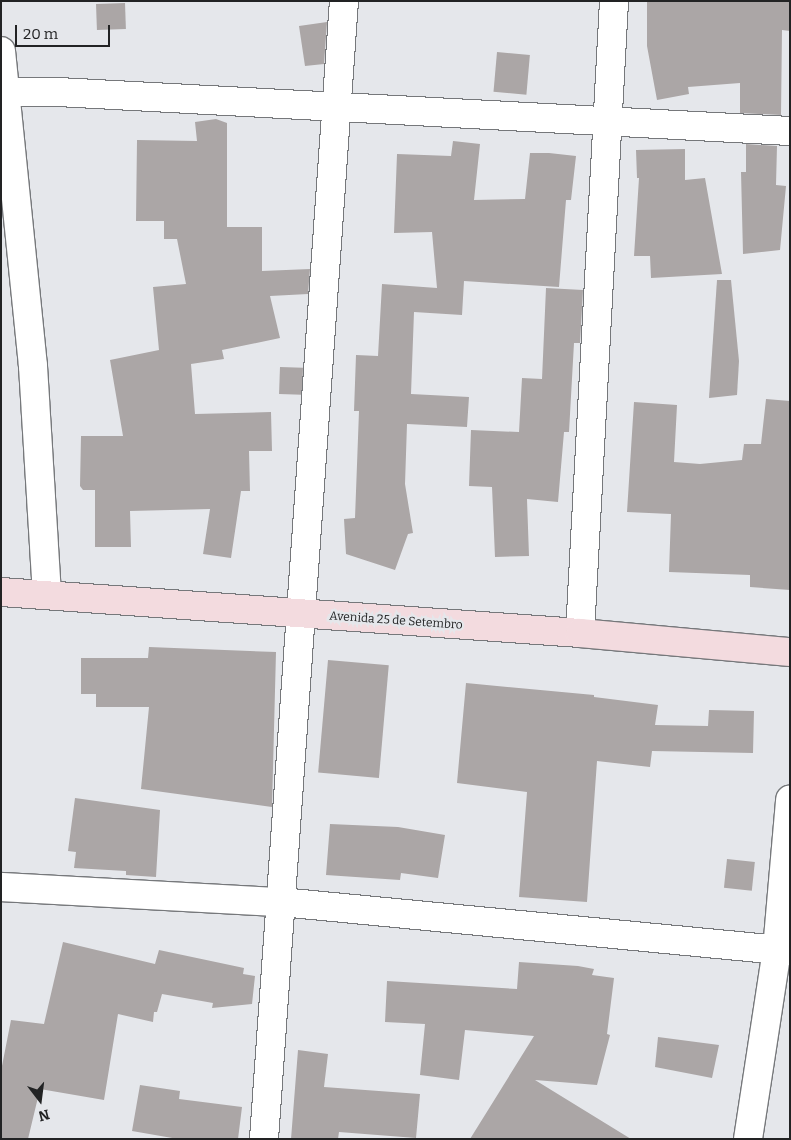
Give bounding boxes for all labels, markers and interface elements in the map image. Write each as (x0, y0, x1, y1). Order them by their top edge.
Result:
scale bar (18, 15, 112, 47)
text: 20 m (23, 25, 58, 43)
street label: Avenida 25 de Setembro (329, 609, 463, 633)
north arrow (15, 1075, 65, 1125)
text: N (37, 1105, 51, 1125)

